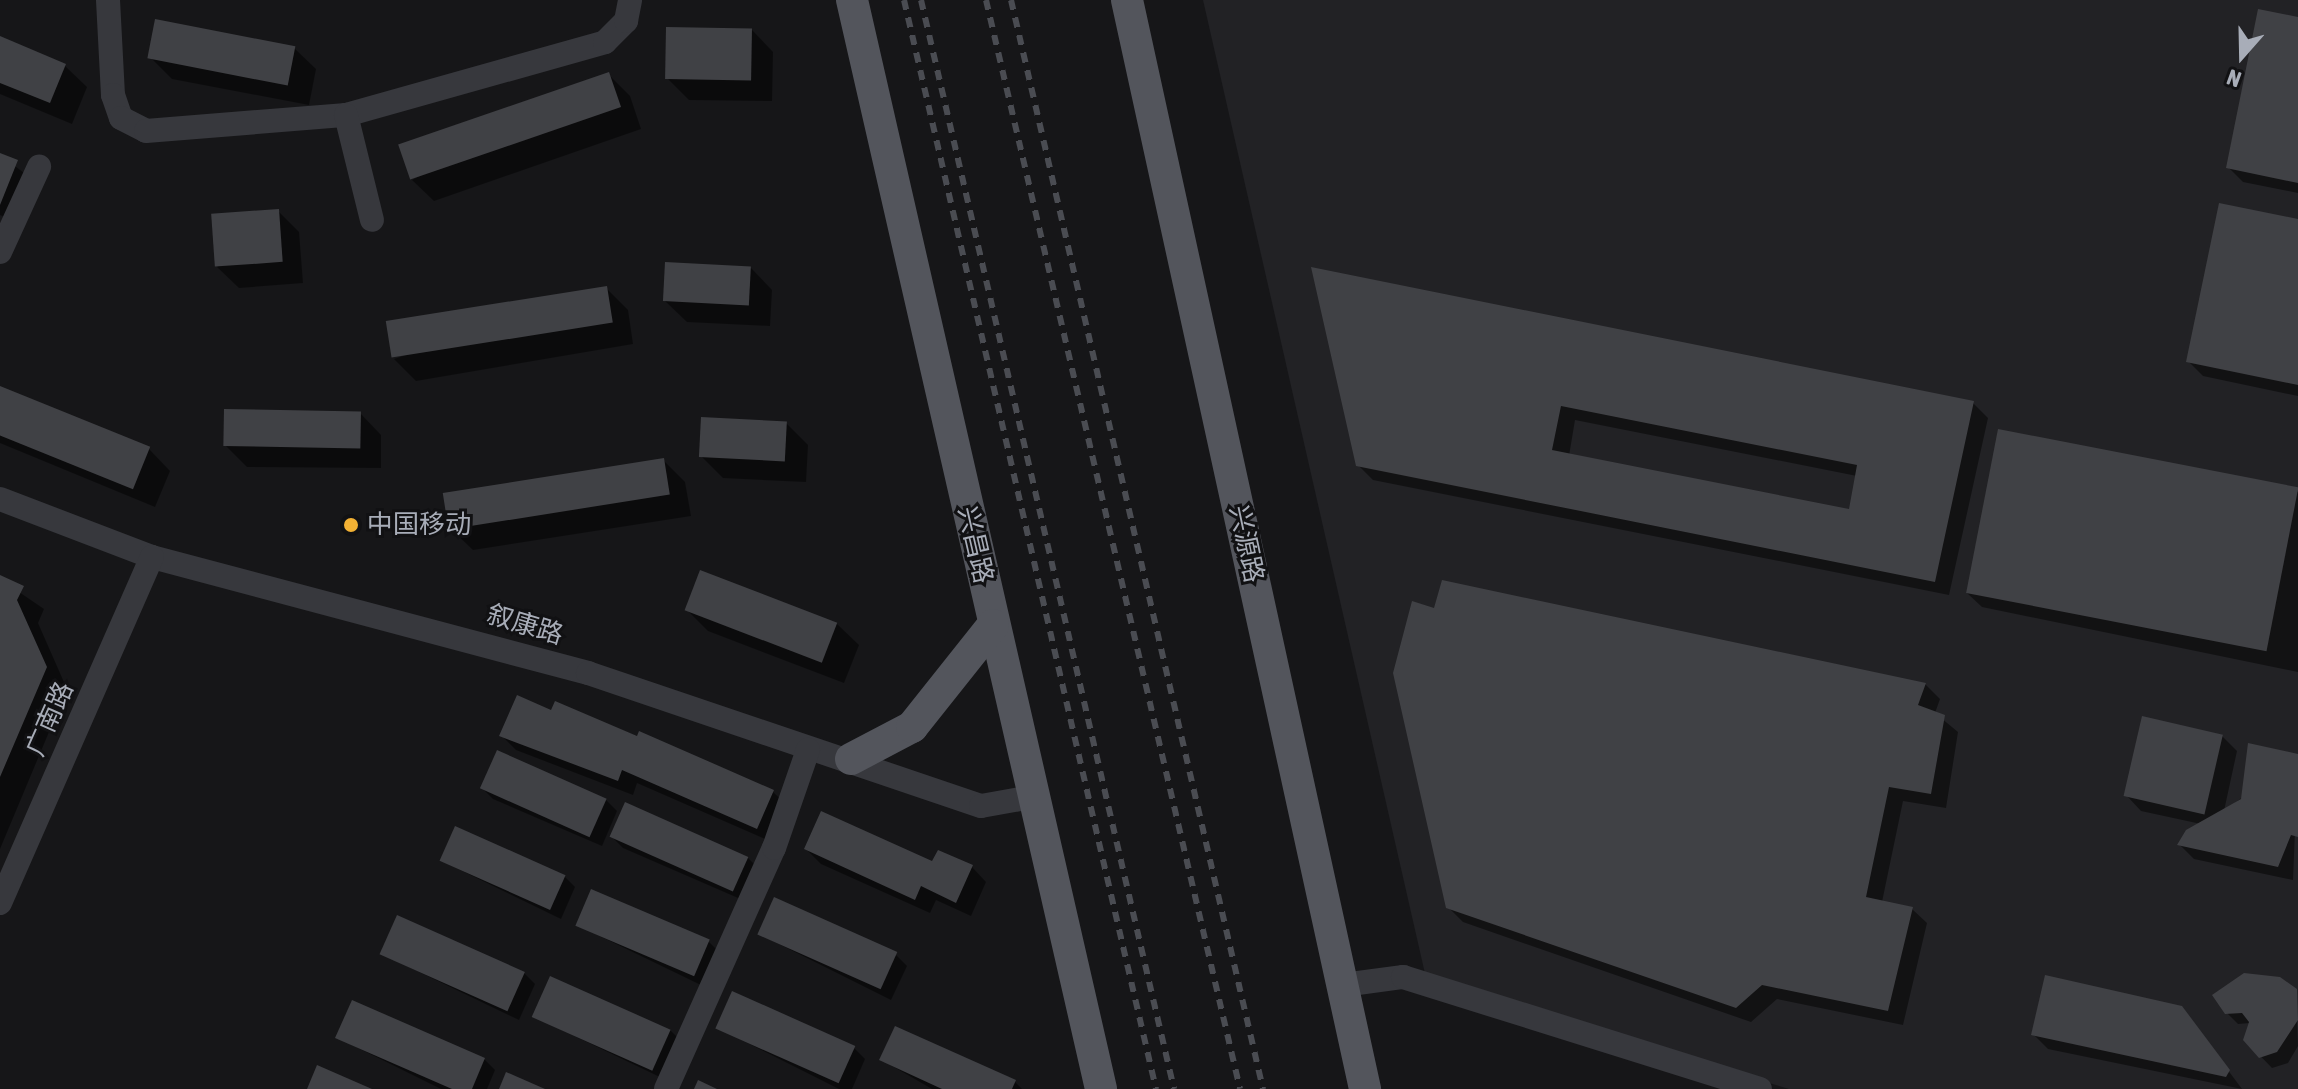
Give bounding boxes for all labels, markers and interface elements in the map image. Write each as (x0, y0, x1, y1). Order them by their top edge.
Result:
north arrow (2202, 16, 2282, 96)
text: N (2223, 64, 2244, 93)
street label: 兴昌路 (951, 503, 999, 587)
street label: 兴源路 (1223, 503, 1269, 585)
place label: 中国移动 (367, 509, 471, 541)
marker: 中国移动 (342, 516, 360, 534)
street label: 叙康路 (483, 599, 567, 651)
street label: 广南路 (20, 677, 80, 761)

